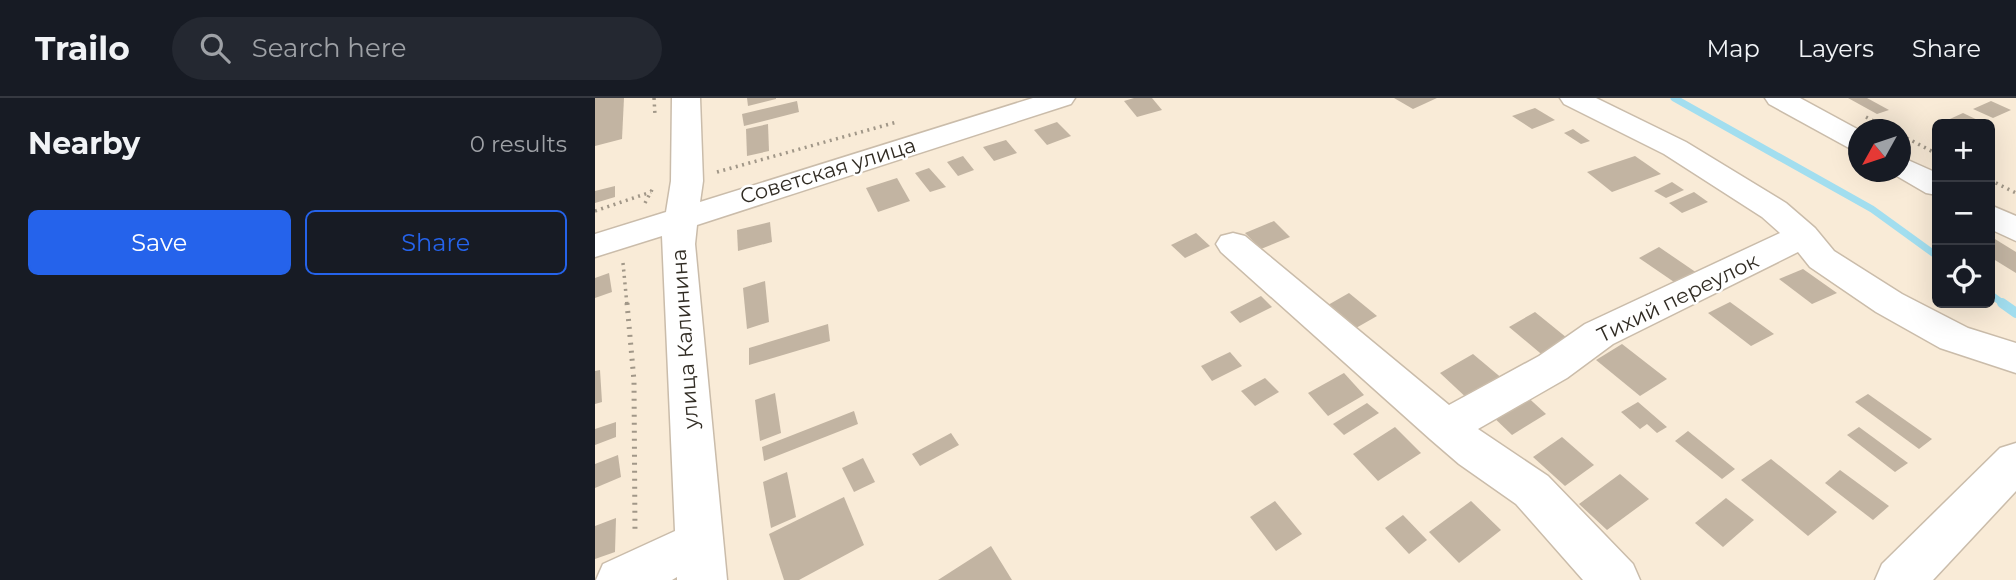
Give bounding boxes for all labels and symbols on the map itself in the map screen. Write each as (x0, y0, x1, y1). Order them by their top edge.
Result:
north arrow (1848, 119, 1911, 182)
street label: Советская улица (737, 132, 919, 209)
street label: улица Калинина (666, 248, 703, 431)
street label: Тихий переулок (1593, 248, 1763, 347)

